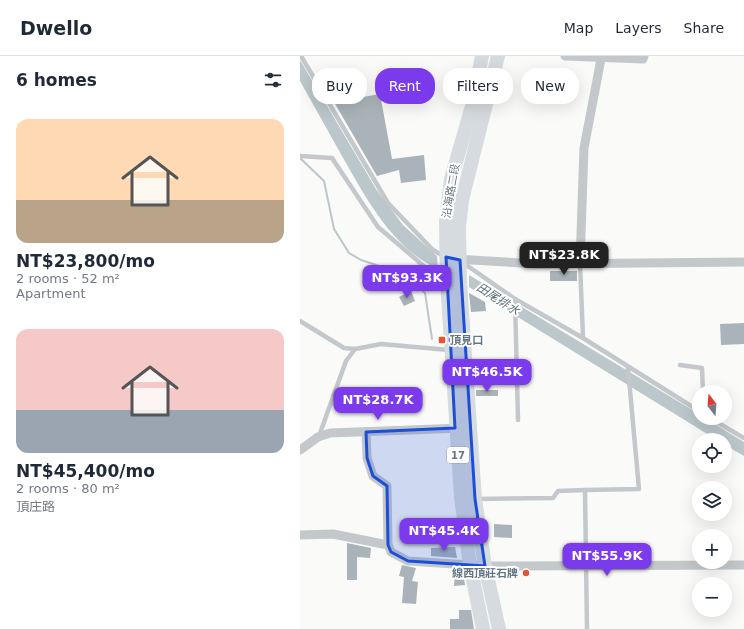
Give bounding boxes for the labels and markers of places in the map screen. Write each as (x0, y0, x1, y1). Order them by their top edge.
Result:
pin: NT$23.8K (523, 242, 605, 276)
pin: NT$93.3K (366, 265, 448, 299)
place label: 頂見口 (450, 334, 483, 347)
marker: 頂見口 (437, 335, 447, 345)
pin: NT$46.5K (446, 359, 528, 393)
pin: NT$28.7K (337, 387, 419, 421)
pin: NT$45.4K (403, 518, 485, 552)
pin: NT$55.9K (566, 543, 648, 577)
place label: 線西頂莊石牌 (452, 567, 518, 580)
marker: 線西頂莊石牌 (521, 568, 531, 578)

